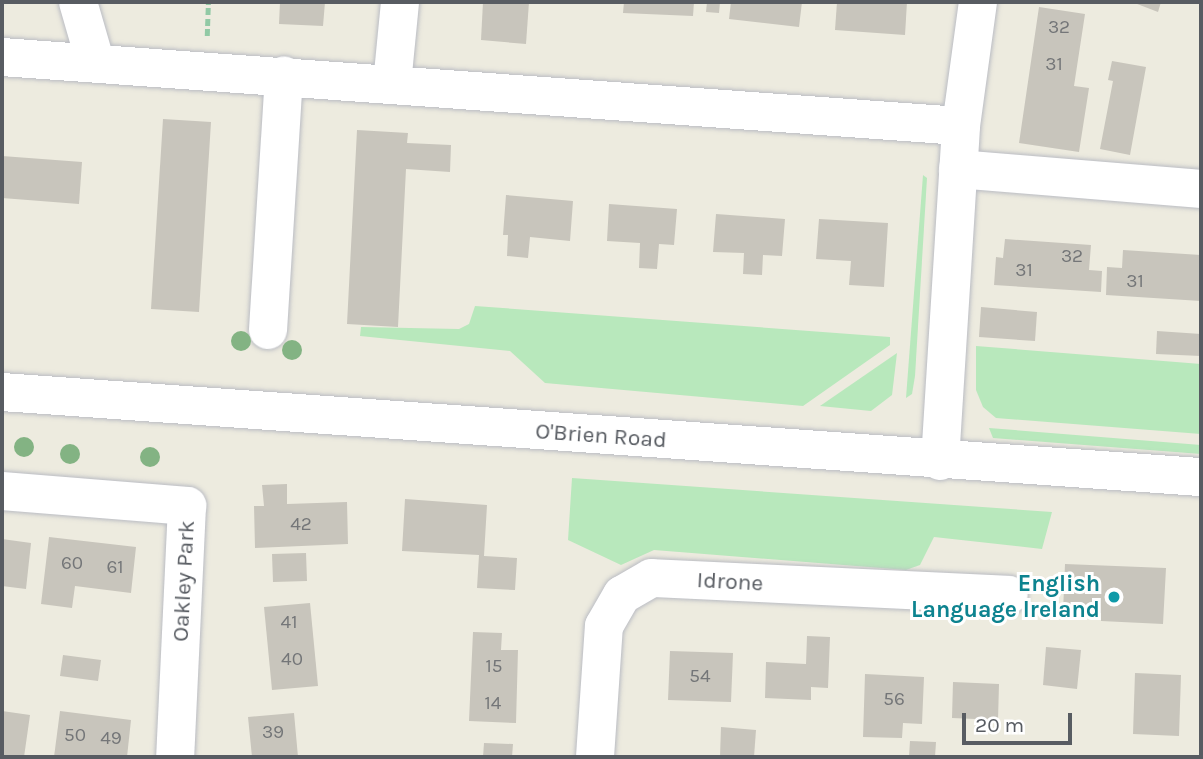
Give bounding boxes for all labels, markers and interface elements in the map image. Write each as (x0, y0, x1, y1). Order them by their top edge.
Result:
house number: 32 (1048, 17, 1070, 39)
house number: 31 (1045, 54, 1063, 76)
house number: 32 (1061, 246, 1083, 268)
house number: 31 (1015, 260, 1033, 282)
house number: 31 (1126, 271, 1144, 293)
street label: O'Brien Road (534, 418, 668, 454)
house number: 42 (290, 514, 312, 536)
street label: Oakley Park (167, 520, 201, 642)
house number: 60 (61, 553, 83, 575)
house number: 61 (106, 557, 124, 579)
street label: Idrone (696, 566, 764, 598)
place label: English Language Ireland (911, 570, 1100, 624)
marker: English Language Ireland (1106, 589, 1122, 605)
house number: 41 (281, 612, 297, 634)
house number: 40 (281, 649, 303, 671)
house number: 15 (485, 656, 503, 678)
house number: 54 (689, 666, 711, 688)
house number: 56 (883, 689, 905, 711)
house number: 14 (485, 693, 501, 715)
scale bar (965, 700, 1075, 744)
text: 20 m (975, 713, 1024, 737)
house number: 39 (262, 722, 284, 744)
house number: 50 (64, 725, 86, 747)
house number: 49 (100, 728, 122, 750)

